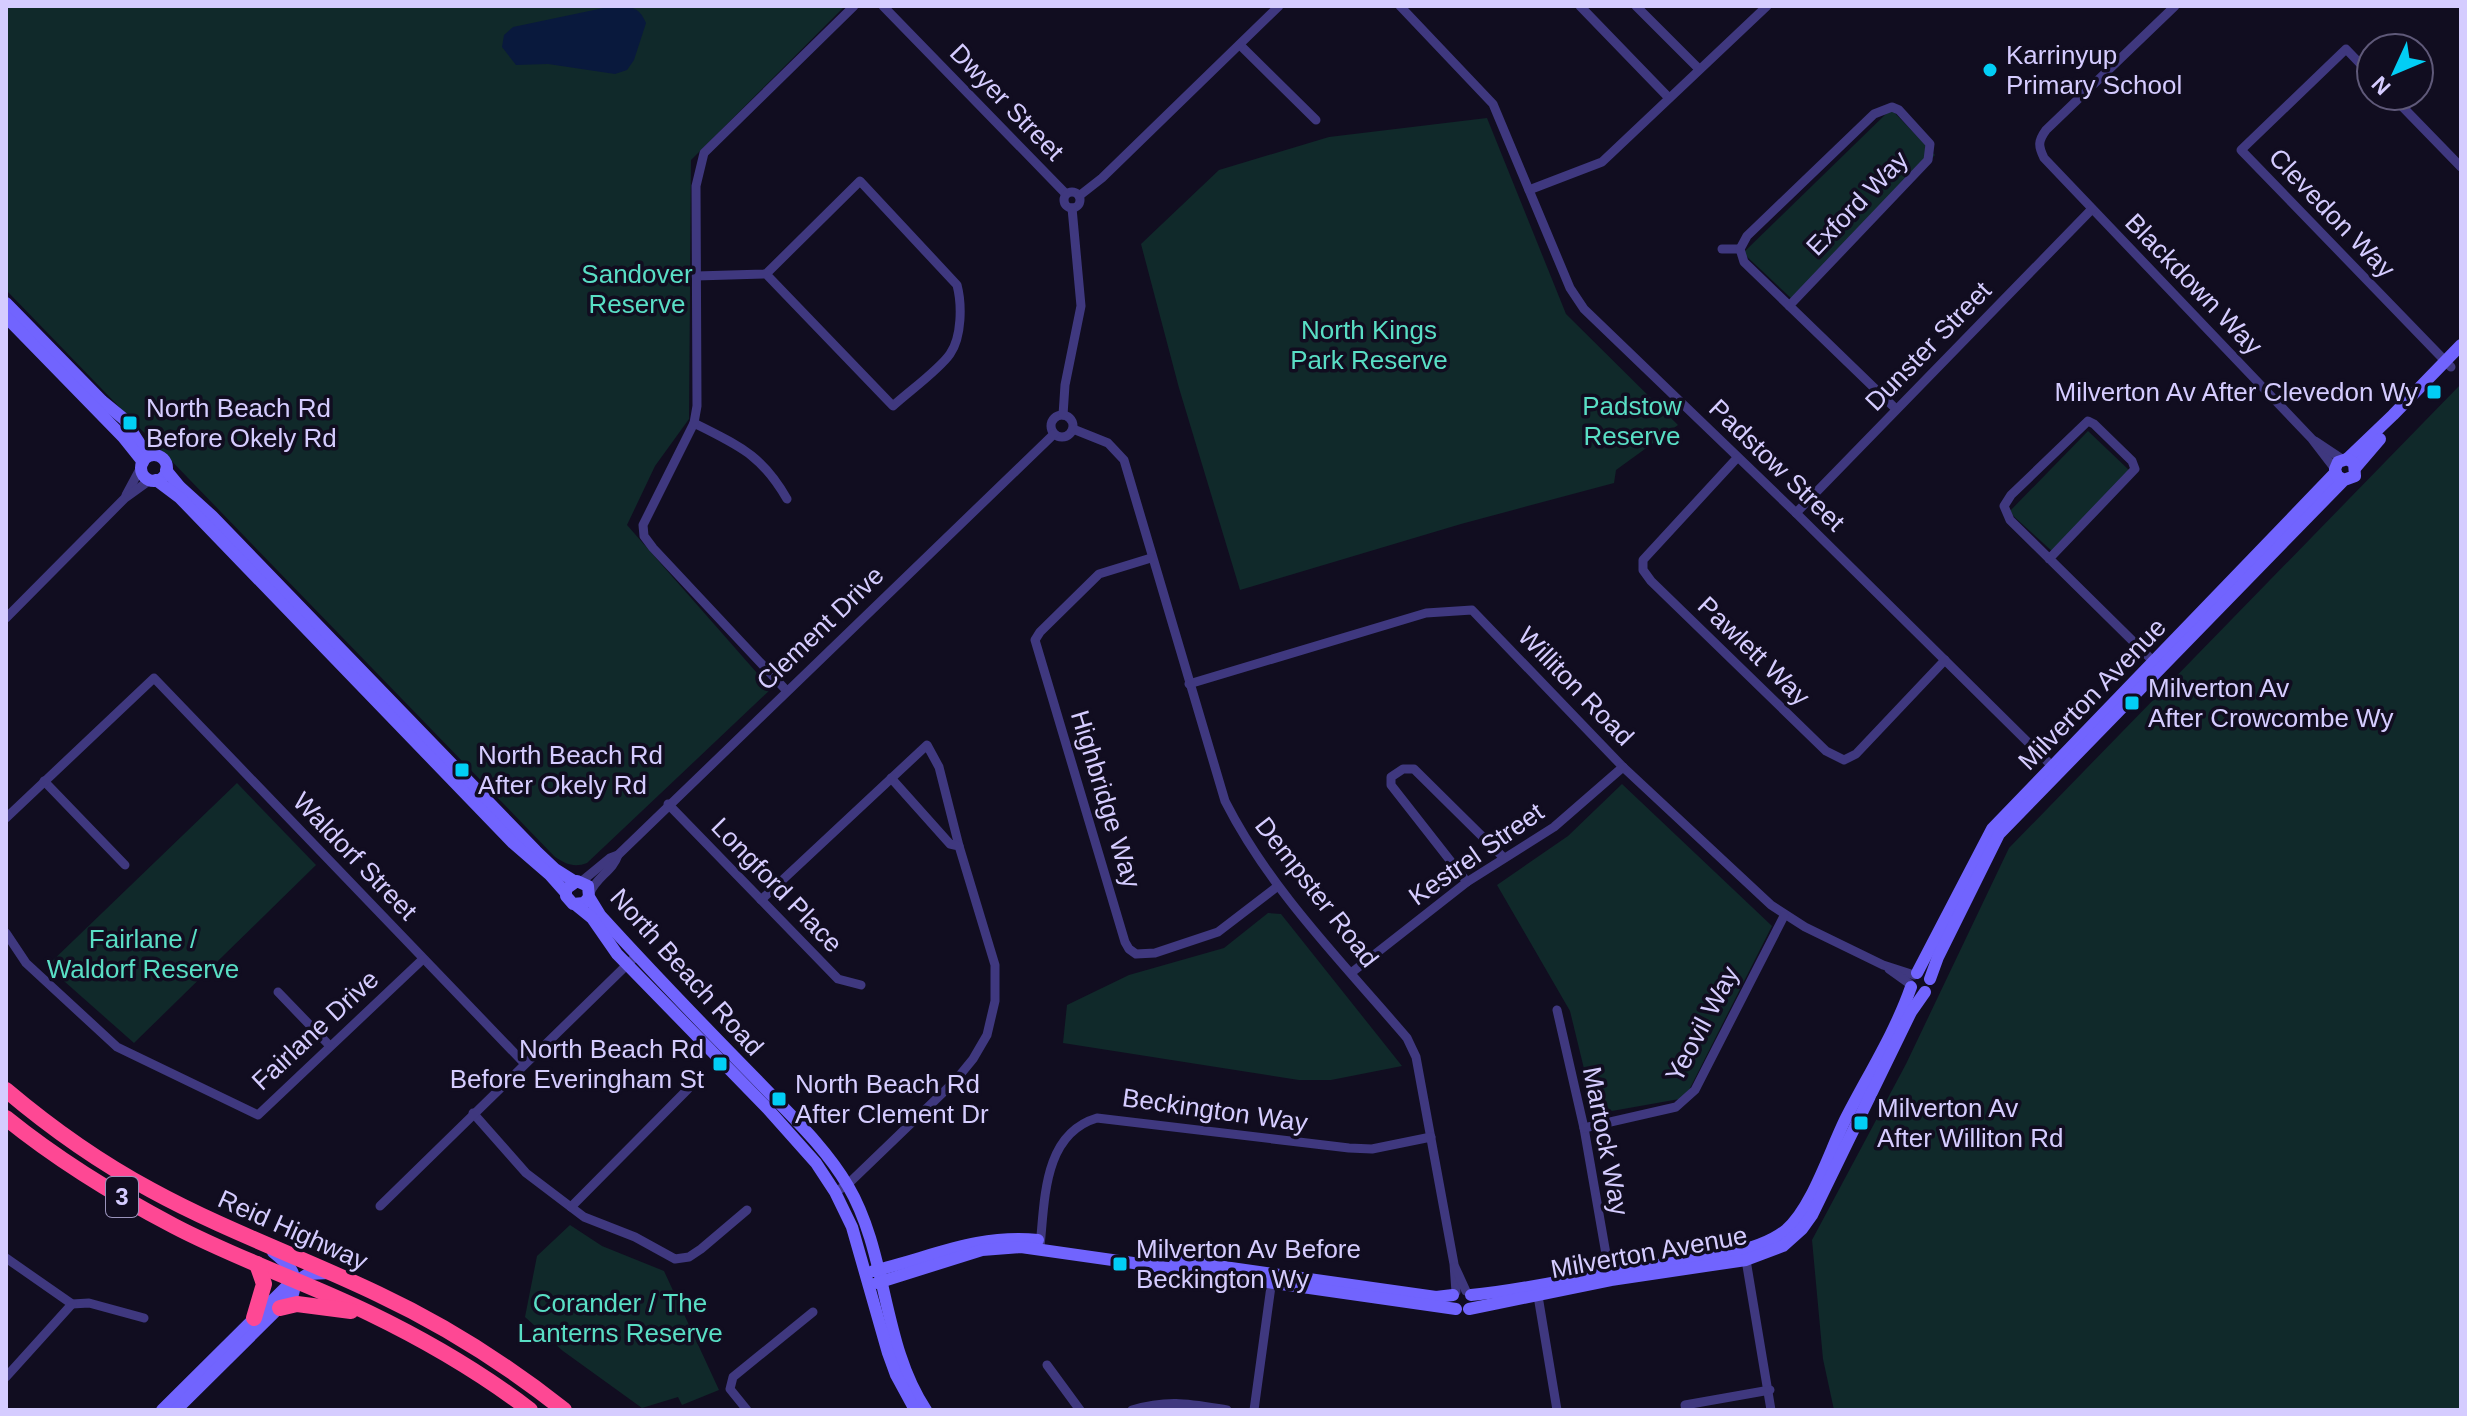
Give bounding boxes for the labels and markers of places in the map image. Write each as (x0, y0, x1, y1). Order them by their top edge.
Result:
place label: Karrinyup Primary School (2006, 40, 2182, 100)
marker: Karrinyup Primary School (1981, 61, 1999, 79)
place label: Milverton Av After Clevedon Wy (2055, 377, 2418, 407)
marker: Milverton Av After Clevedon Wy (2425, 383, 2443, 401)
place label: North Beach Rd Before Okely Rd (146, 393, 337, 453)
marker: North Beach Rd Before Okely Rd (121, 414, 139, 432)
place label: Milverton Av After Crowcombe Wy (2148, 673, 2393, 733)
marker: Milverton Av After Crowcombe Wy (2123, 694, 2141, 712)
place label: North Beach Rd After Okely Rd (478, 740, 663, 800)
marker: North Beach Rd After Okely Rd (453, 761, 471, 779)
place label: North Beach Rd Before Everingham St (450, 1034, 705, 1094)
marker: North Beach Rd Before Everingham St (711, 1055, 729, 1073)
place label: North Beach Rd After Clement Dr (795, 1069, 989, 1129)
marker: North Beach Rd After Clement Dr (770, 1090, 788, 1108)
place label: Milverton Av After Williton Rd (1877, 1093, 2063, 1153)
marker: Milverton Av After Williton Rd (1852, 1114, 1870, 1132)
place label: Milverton Av Before Beckington Wy (1136, 1234, 1361, 1294)
marker: Milverton Av Before Beckington Wy (1111, 1255, 1129, 1273)

